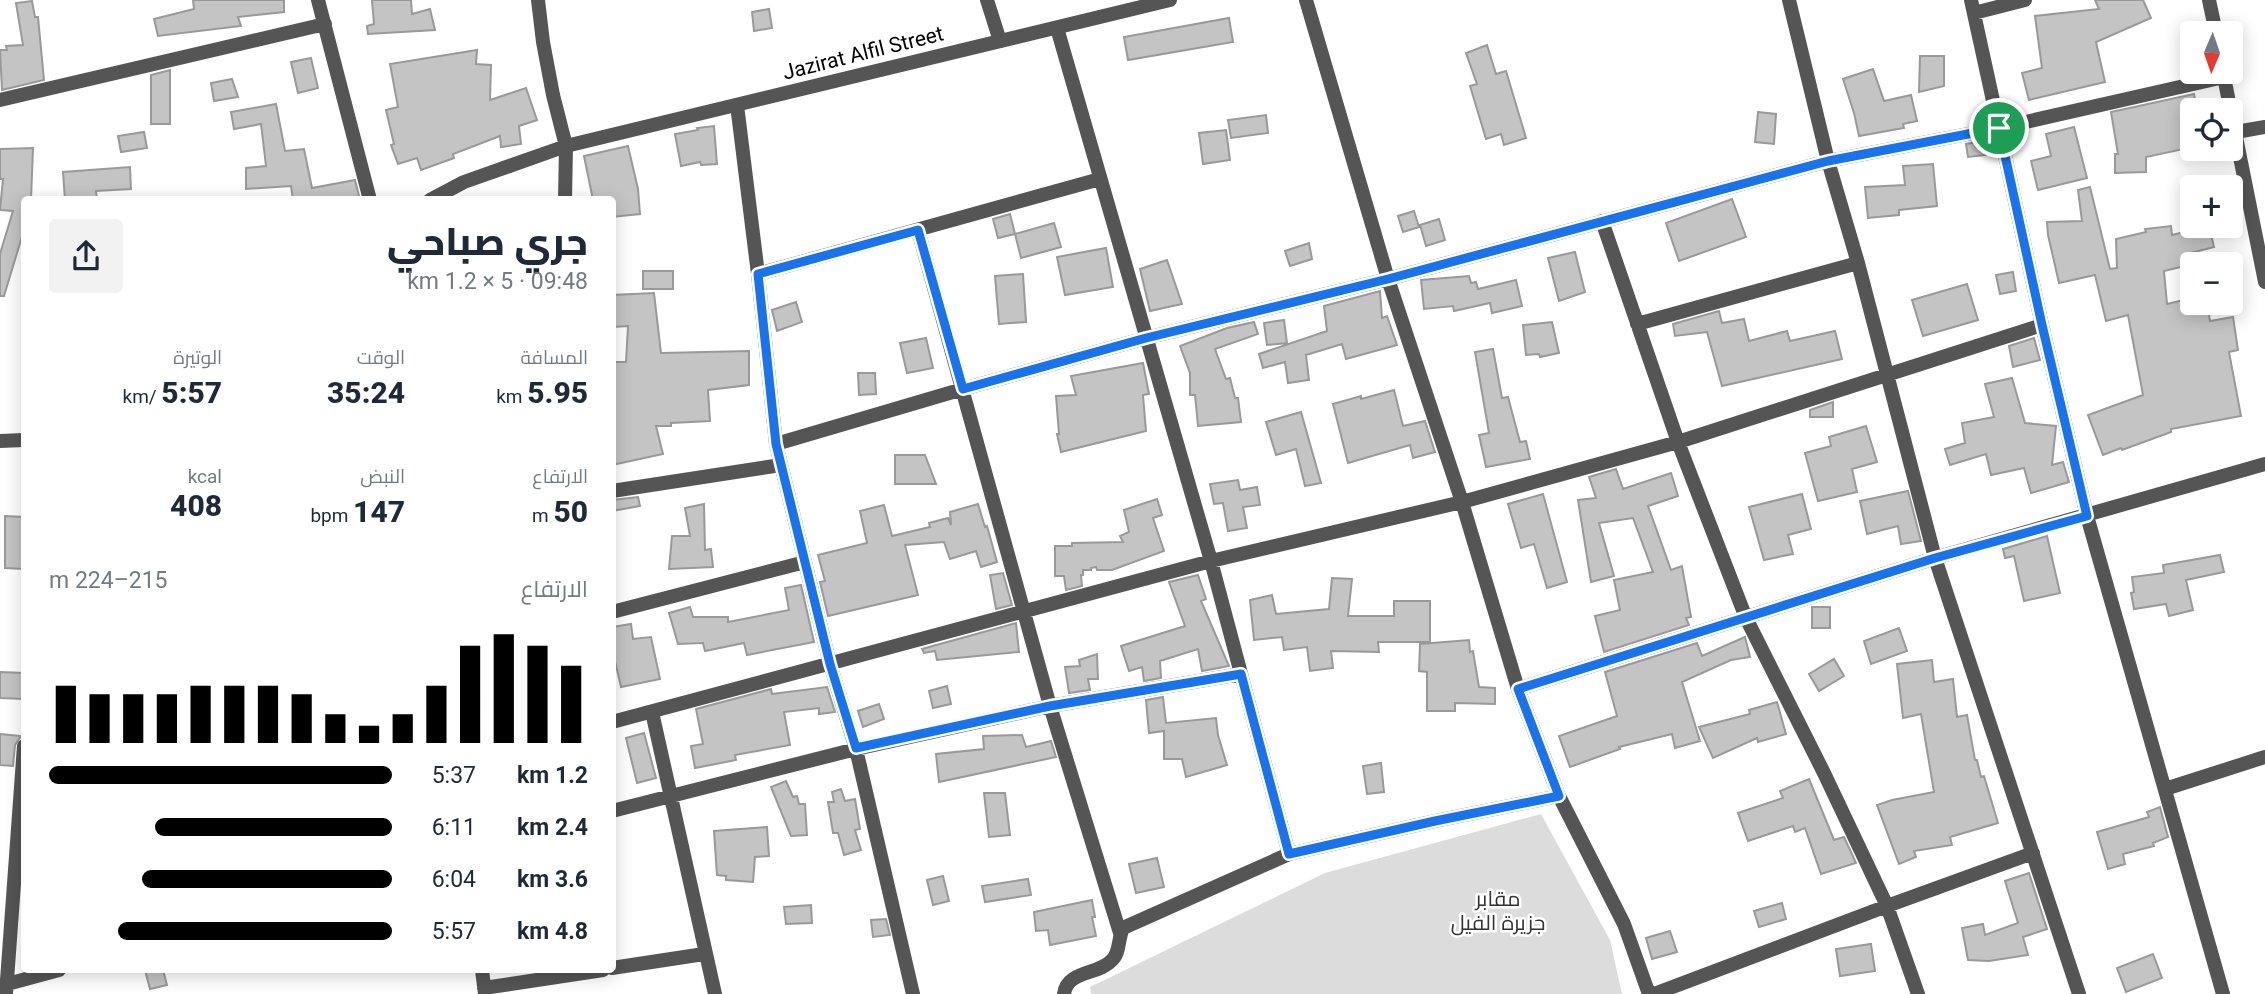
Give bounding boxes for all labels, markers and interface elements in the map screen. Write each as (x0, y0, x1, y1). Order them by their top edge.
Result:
street label: Jazirat Alfil Street (780, 21, 946, 85)
north arrow (2180, 21, 2244, 84)
map controls (2180, 21, 2243, 315)
pin (1969, 98, 2029, 158)
button: locate (2180, 98, 2243, 161)
icon: arrive (1980, 109, 2018, 147)
button: + (2180, 175, 2243, 238)
button: share (49, 219, 123, 293)
text: جري صباحي (387, 220, 588, 264)
button: − (2180, 252, 2243, 315)
text: 09:48 · 5 × 1.2 km (407, 268, 588, 295)
text: الوتيرة (173, 346, 222, 369)
text: الوقت (357, 346, 405, 369)
text: المسافة (520, 346, 588, 369)
text: 5:57 (161, 375, 222, 410)
text: 35:24 (327, 375, 405, 410)
text: 5.95 (527, 375, 588, 410)
text: /km (123, 385, 161, 408)
text: km (496, 385, 527, 408)
text: kcal (188, 465, 222, 488)
text: النبض (360, 465, 405, 488)
text: الارتفاع (532, 465, 588, 488)
text: 408 (170, 488, 222, 523)
text: 147 (353, 494, 405, 529)
text: 50 (553, 494, 588, 529)
text: bpm (310, 504, 353, 527)
text: m (532, 504, 553, 527)
text: 215–224 m (49, 567, 168, 594)
text: الارتفاع (521, 576, 588, 603)
text: 5:37 (432, 762, 476, 789)
text: 1.2 km (517, 762, 588, 789)
text: 6:11 (432, 814, 476, 841)
text: 2.4 km (517, 814, 588, 841)
text: 6:04 (432, 866, 476, 893)
text: 3.6 km (517, 866, 588, 893)
park label: مقابر جزيرة الفيل (1451, 887, 1545, 936)
text: 5:57 (432, 918, 476, 945)
text: 4.8 km (517, 918, 588, 945)

